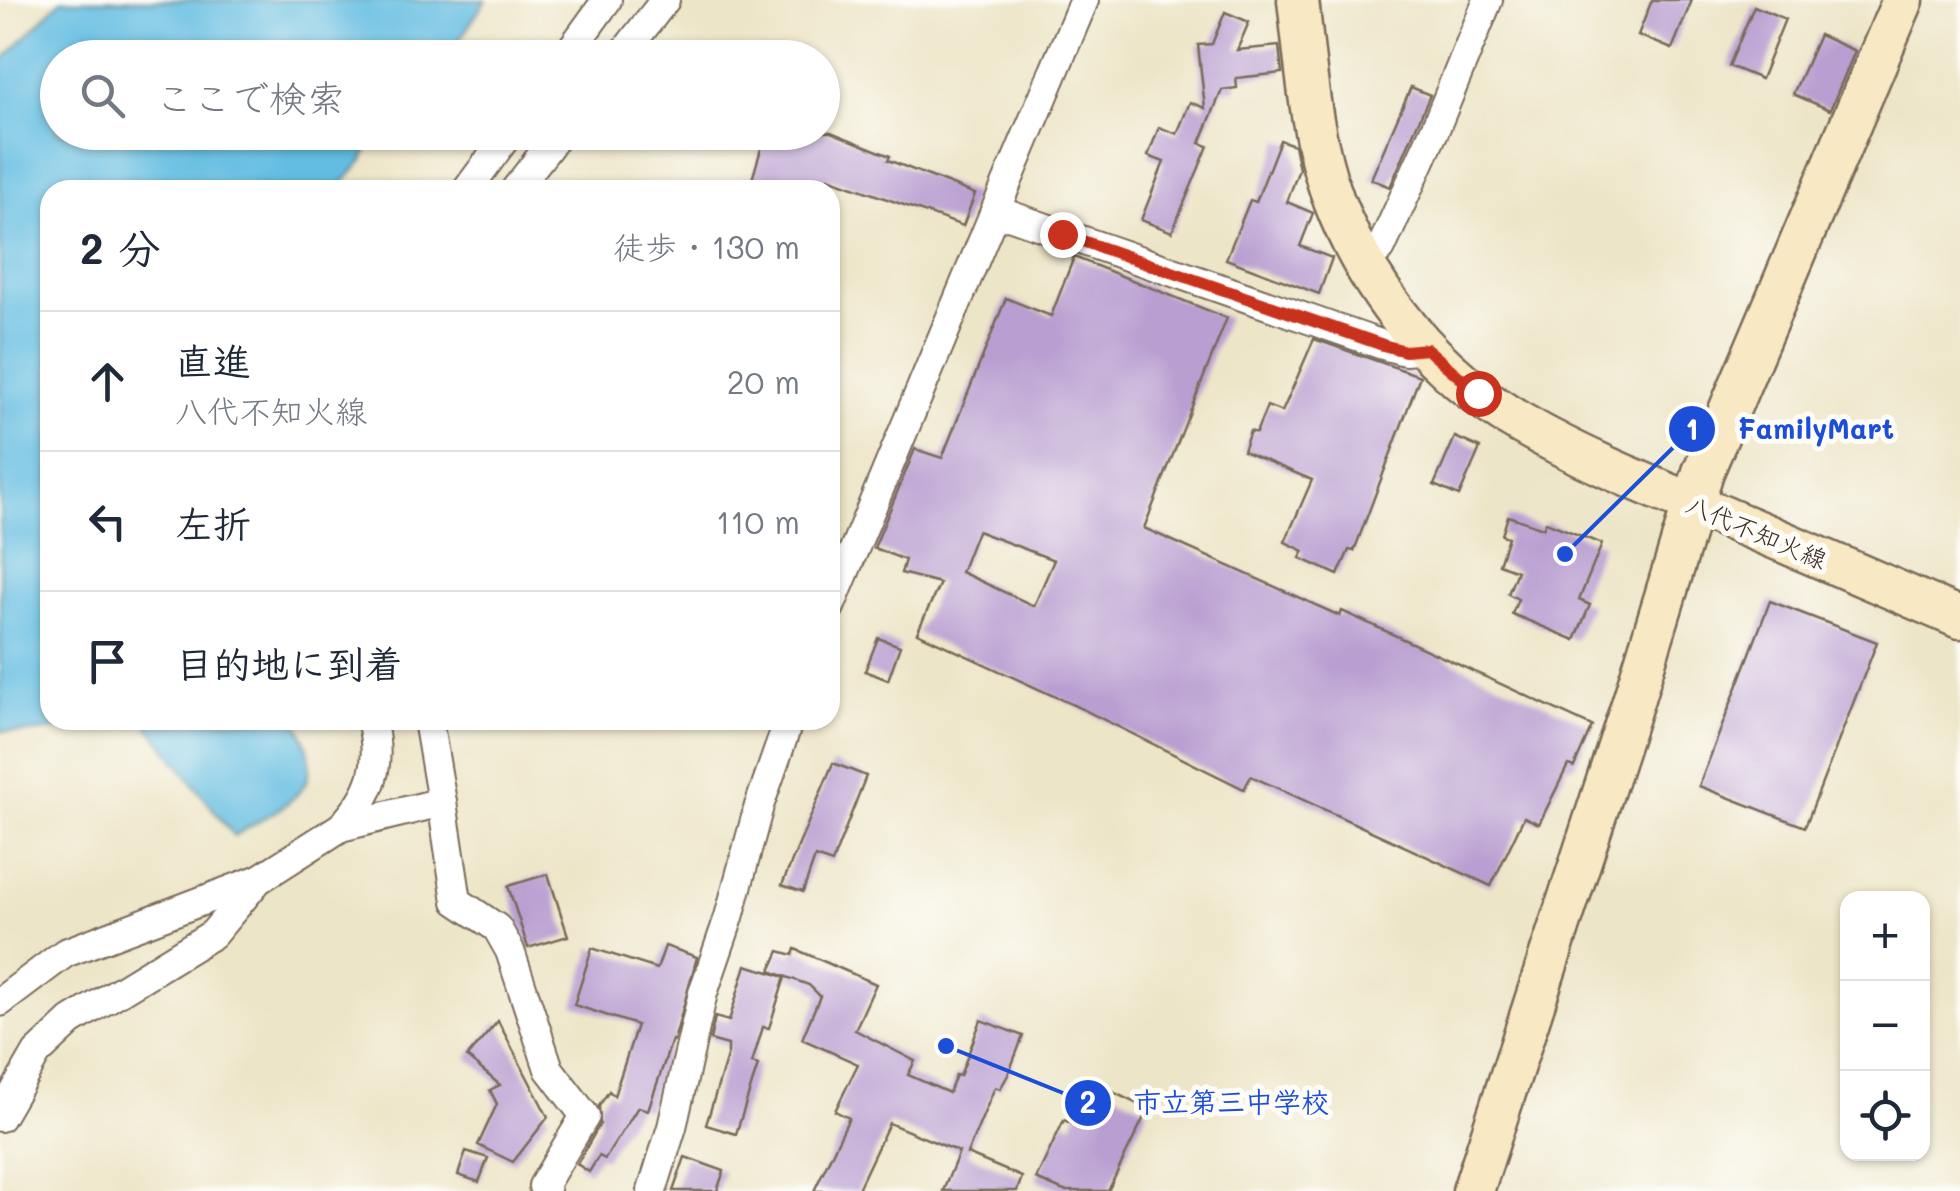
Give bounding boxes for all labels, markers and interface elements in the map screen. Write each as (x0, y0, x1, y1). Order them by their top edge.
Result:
search box (40, 40, 840, 150)
icon: search (75, 68, 130, 123)
text: ここで検索 (155, 72, 345, 122)
route end (1040, 212, 1086, 258)
text: 2 分 (80, 220, 161, 275)
text: 徒歩 · 130 m (613, 225, 800, 267)
text: 直進 (175, 335, 251, 385)
icon: ahead (80, 354, 135, 409)
text: 20 m (727, 360, 800, 402)
route start (1456, 371, 1502, 417)
text: 八代不知火線 (175, 389, 367, 431)
callout: FamilyMart (1667, 400, 1914, 458)
text: 1 (1685, 408, 1699, 448)
text: FamilyMart (1738, 410, 1894, 447)
street label: 八代不知火線 (1682, 487, 1832, 575)
icon: left (80, 494, 135, 549)
text: 左折 (175, 498, 251, 548)
text: 110 m (716, 500, 800, 542)
icon: arrive (80, 634, 135, 689)
text: 目的地に到着 (175, 638, 403, 688)
map controls (1840, 891, 1930, 1161)
button: + (1840, 891, 1930, 981)
button: − (1840, 981, 1930, 1071)
button: locate (1840, 1071, 1930, 1161)
callout: 市立第三中学校 (1063, 1074, 1349, 1132)
text: 2 (1080, 1081, 1096, 1121)
text: 市立第三中学校 (1133, 1083, 1329, 1119)

